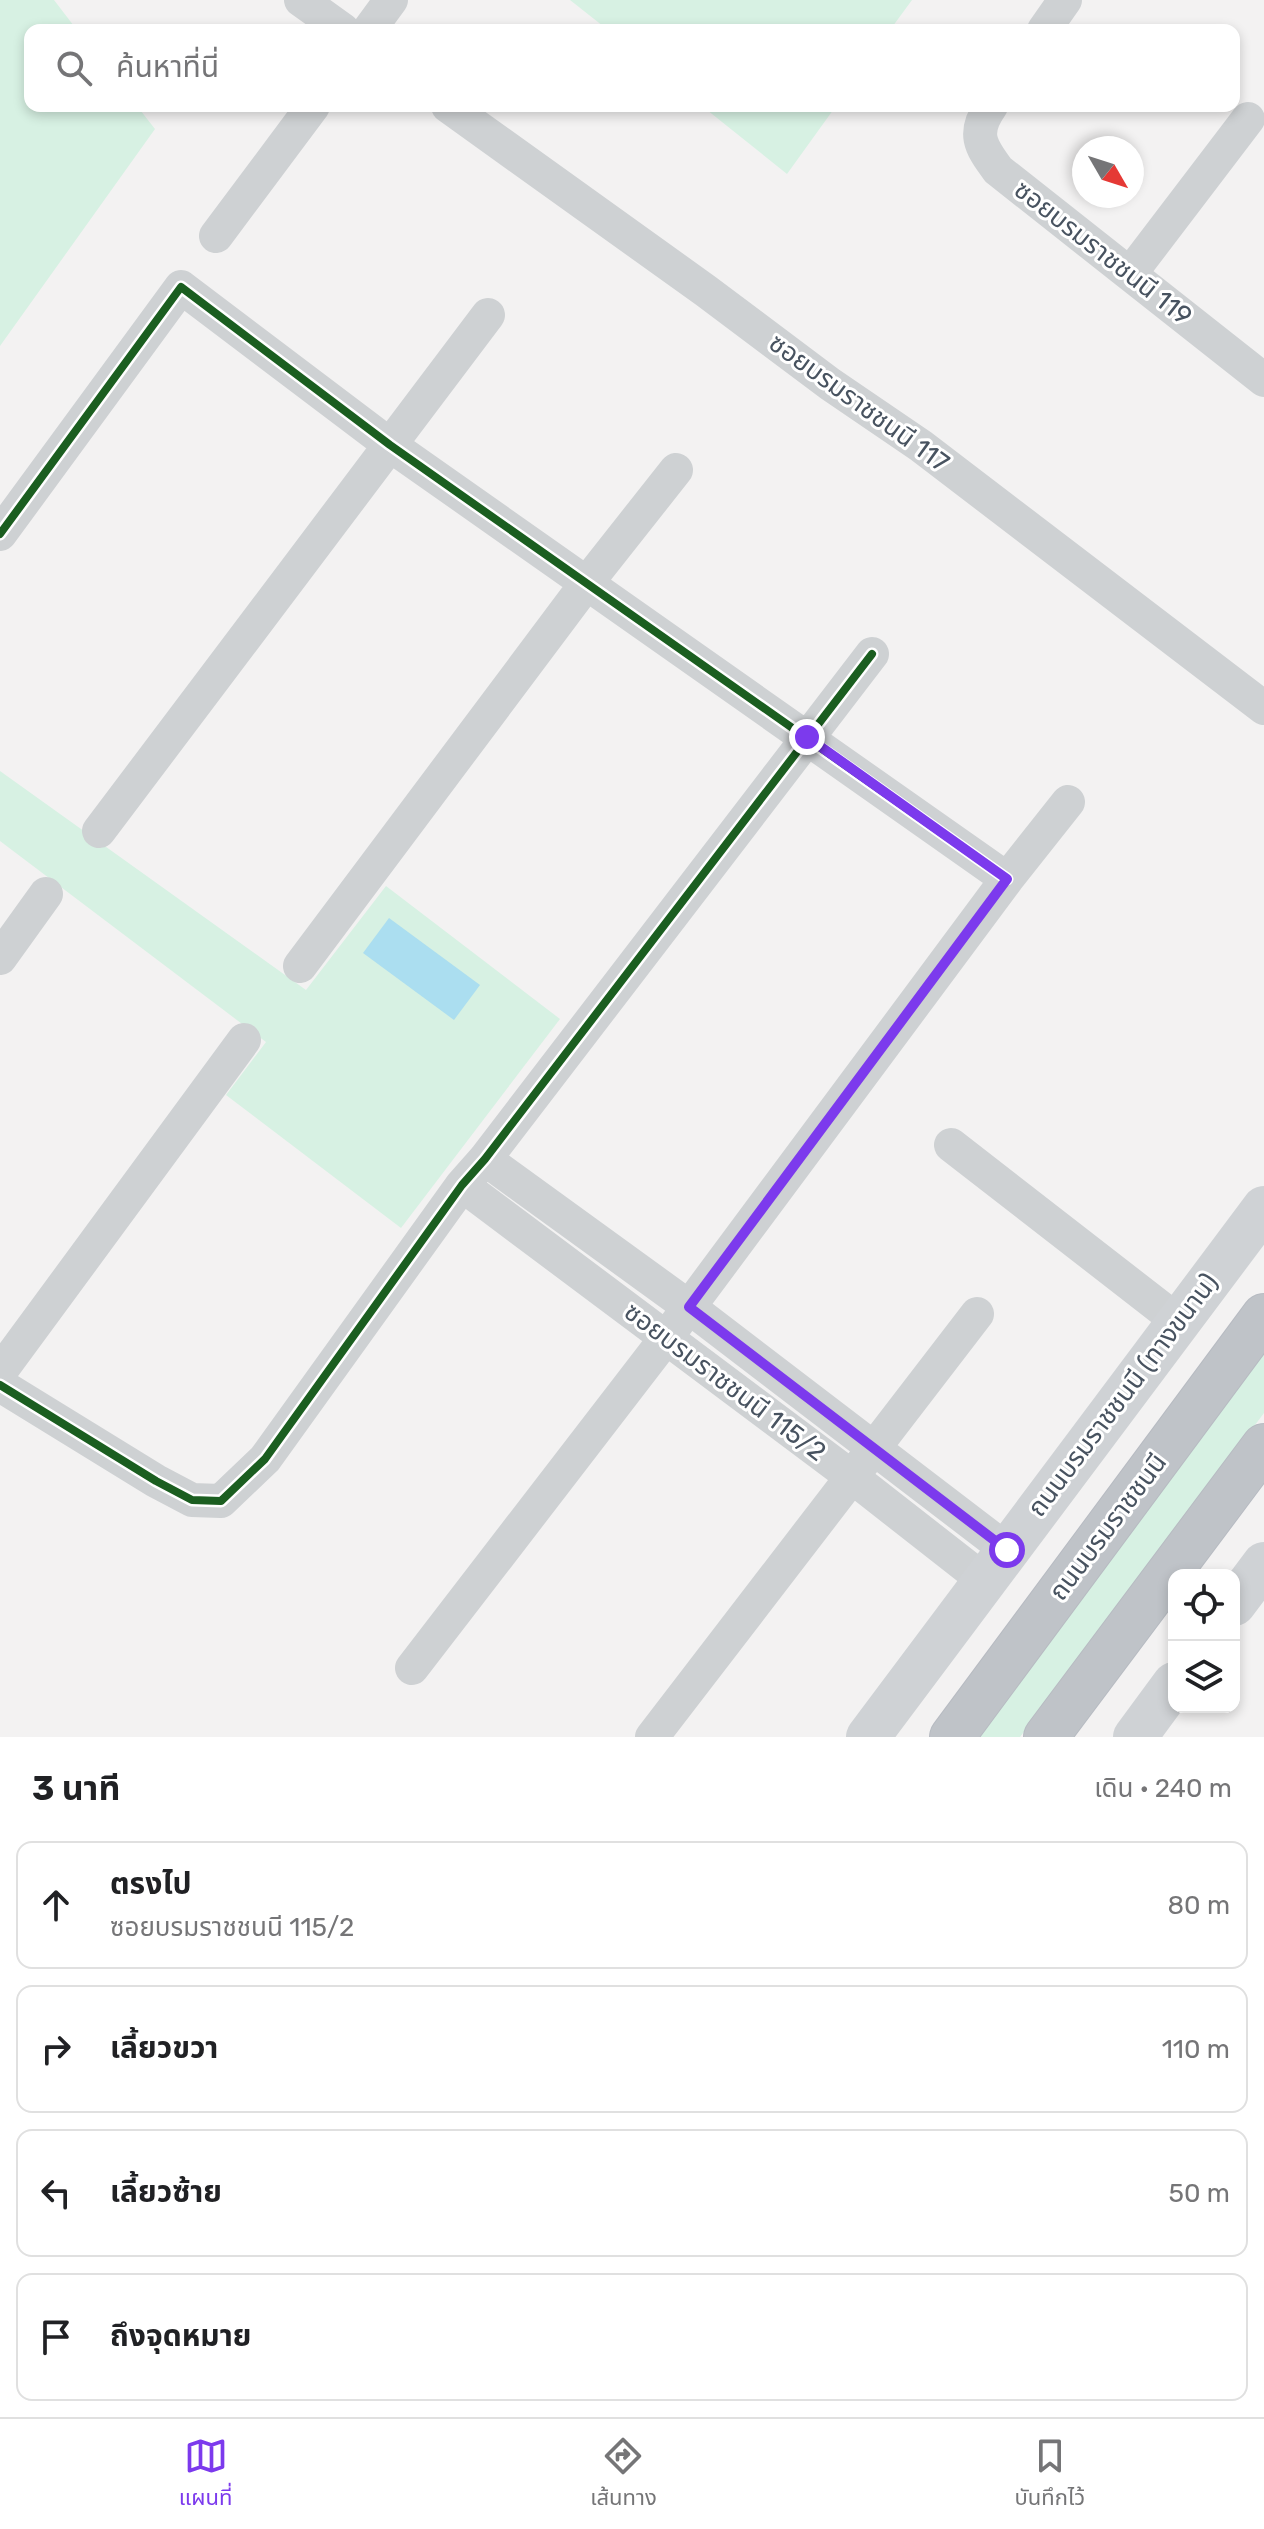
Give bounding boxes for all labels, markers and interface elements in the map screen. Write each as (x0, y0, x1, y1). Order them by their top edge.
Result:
search box (24, 24, 1240, 112)
icon: search (52, 46, 96, 90)
text: ค้นหาที่นี่ (116, 49, 219, 85)
north arrow (1072, 136, 1144, 208)
street label: ซอยบรมราชชนนี 119 (1008, 174, 1198, 332)
street label: ซอยบรมราชชนนี 117 (763, 327, 955, 479)
route end (789, 719, 825, 755)
street label: ถนนบรมราชชนนี (ทางขนาน) (1021, 1267, 1225, 1523)
street label: ซอยบรมราชชนนี 115/2 (618, 1296, 832, 1468)
street label: ถนนบรมราชชนนี (1043, 1448, 1173, 1606)
route start (989, 1532, 1025, 1568)
map controls (1168, 1569, 1240, 1713)
button: locate (1168, 1569, 1240, 1641)
button: layers (1168, 1641, 1240, 1713)
text: 3 นาที (32, 1768, 120, 1809)
text: เดิน · 240 m (1094, 1773, 1232, 1804)
text: ตรงไป (110, 1866, 192, 1902)
icon: ahead (34, 1883, 78, 1927)
text: 80 m (1167, 1890, 1230, 1921)
text: ซอยบรมราชชนนี 115/2 (110, 1912, 354, 1943)
icon: right (34, 2027, 78, 2071)
text: เลี้ยวขวา (110, 2030, 218, 2066)
text: 110 m (1162, 2034, 1230, 2065)
icon: left (34, 2171, 78, 2215)
text: เลี้ยวซ้าย (110, 2174, 222, 2210)
text: 50 m (1169, 2178, 1230, 2209)
icon: arrive (34, 2315, 78, 2359)
text: ถึงจุดหมาย (110, 2318, 251, 2354)
tab: แผนที่ (179, 2434, 233, 2515)
tab: เส้นทาง (590, 2434, 657, 2515)
tab: บันทึกไว้ (1014, 2434, 1085, 2515)

